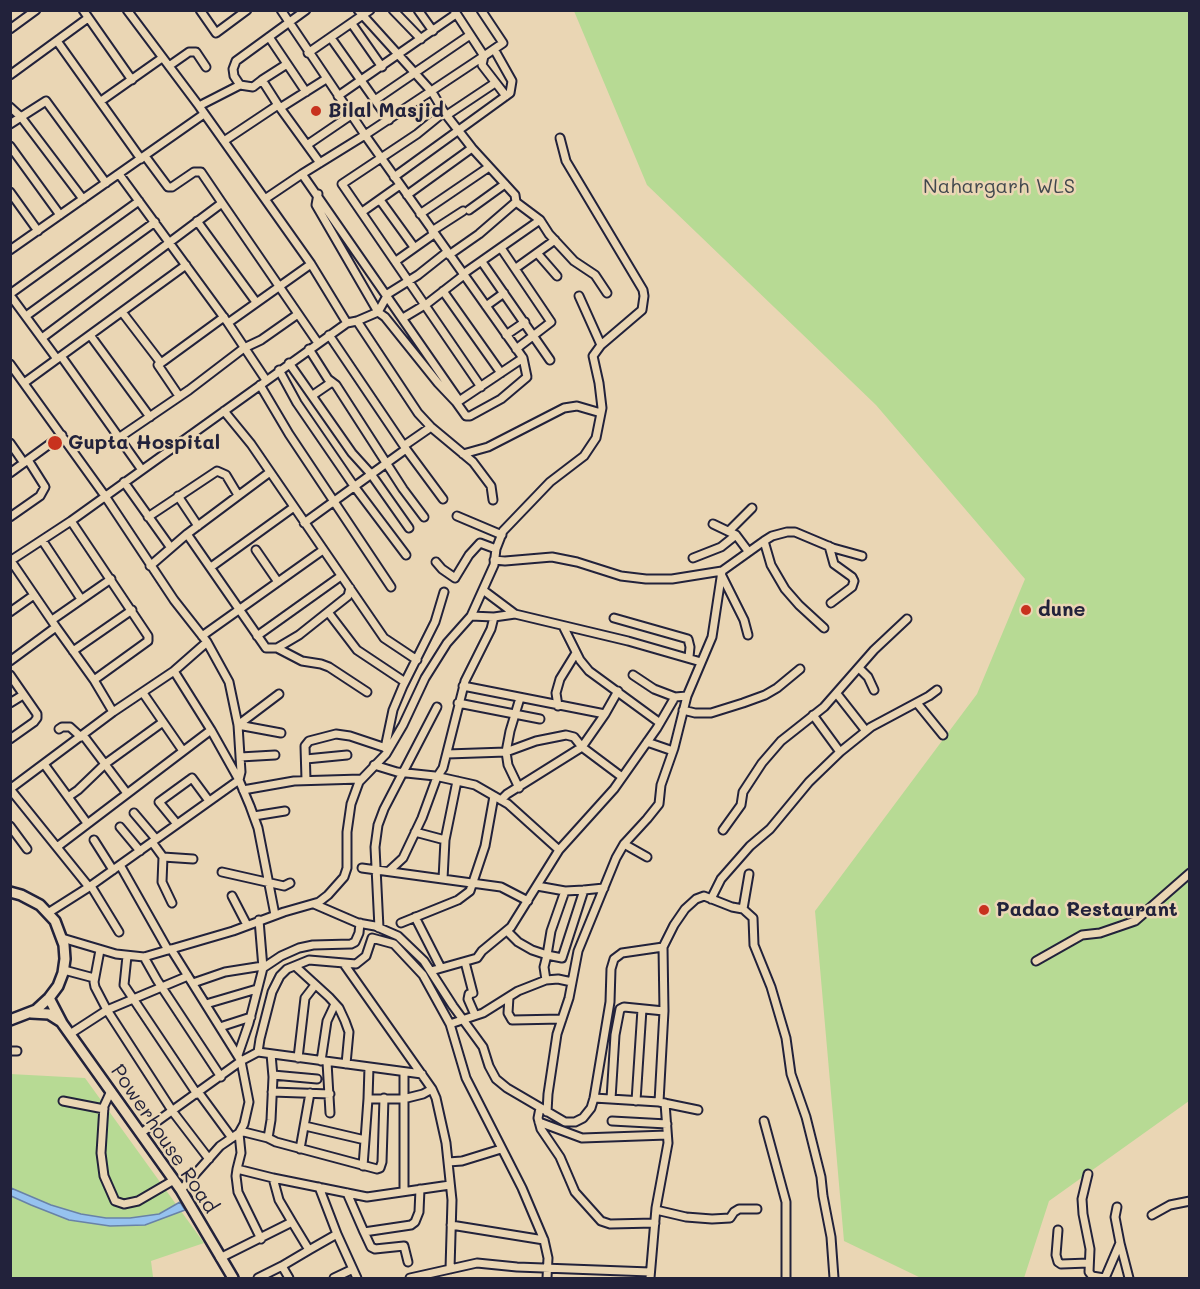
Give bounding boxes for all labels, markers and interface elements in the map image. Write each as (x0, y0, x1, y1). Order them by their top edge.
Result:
place label: Bilal Masjid (328, 99, 444, 123)
marker: Bilal Masjid (309, 104, 323, 118)
park label: Nahargarh WLS (923, 175, 1075, 199)
place label: Gupta Hospital (68, 431, 220, 455)
marker: Gupta Hospital (46, 434, 64, 452)
place label: dune (1038, 598, 1086, 622)
marker: dune (1019, 603, 1033, 617)
place label: Padao Restaurant (996, 898, 1178, 922)
marker: Padao Restaurant (977, 903, 991, 917)
street label: Powerhouse Road (105, 1060, 223, 1218)

